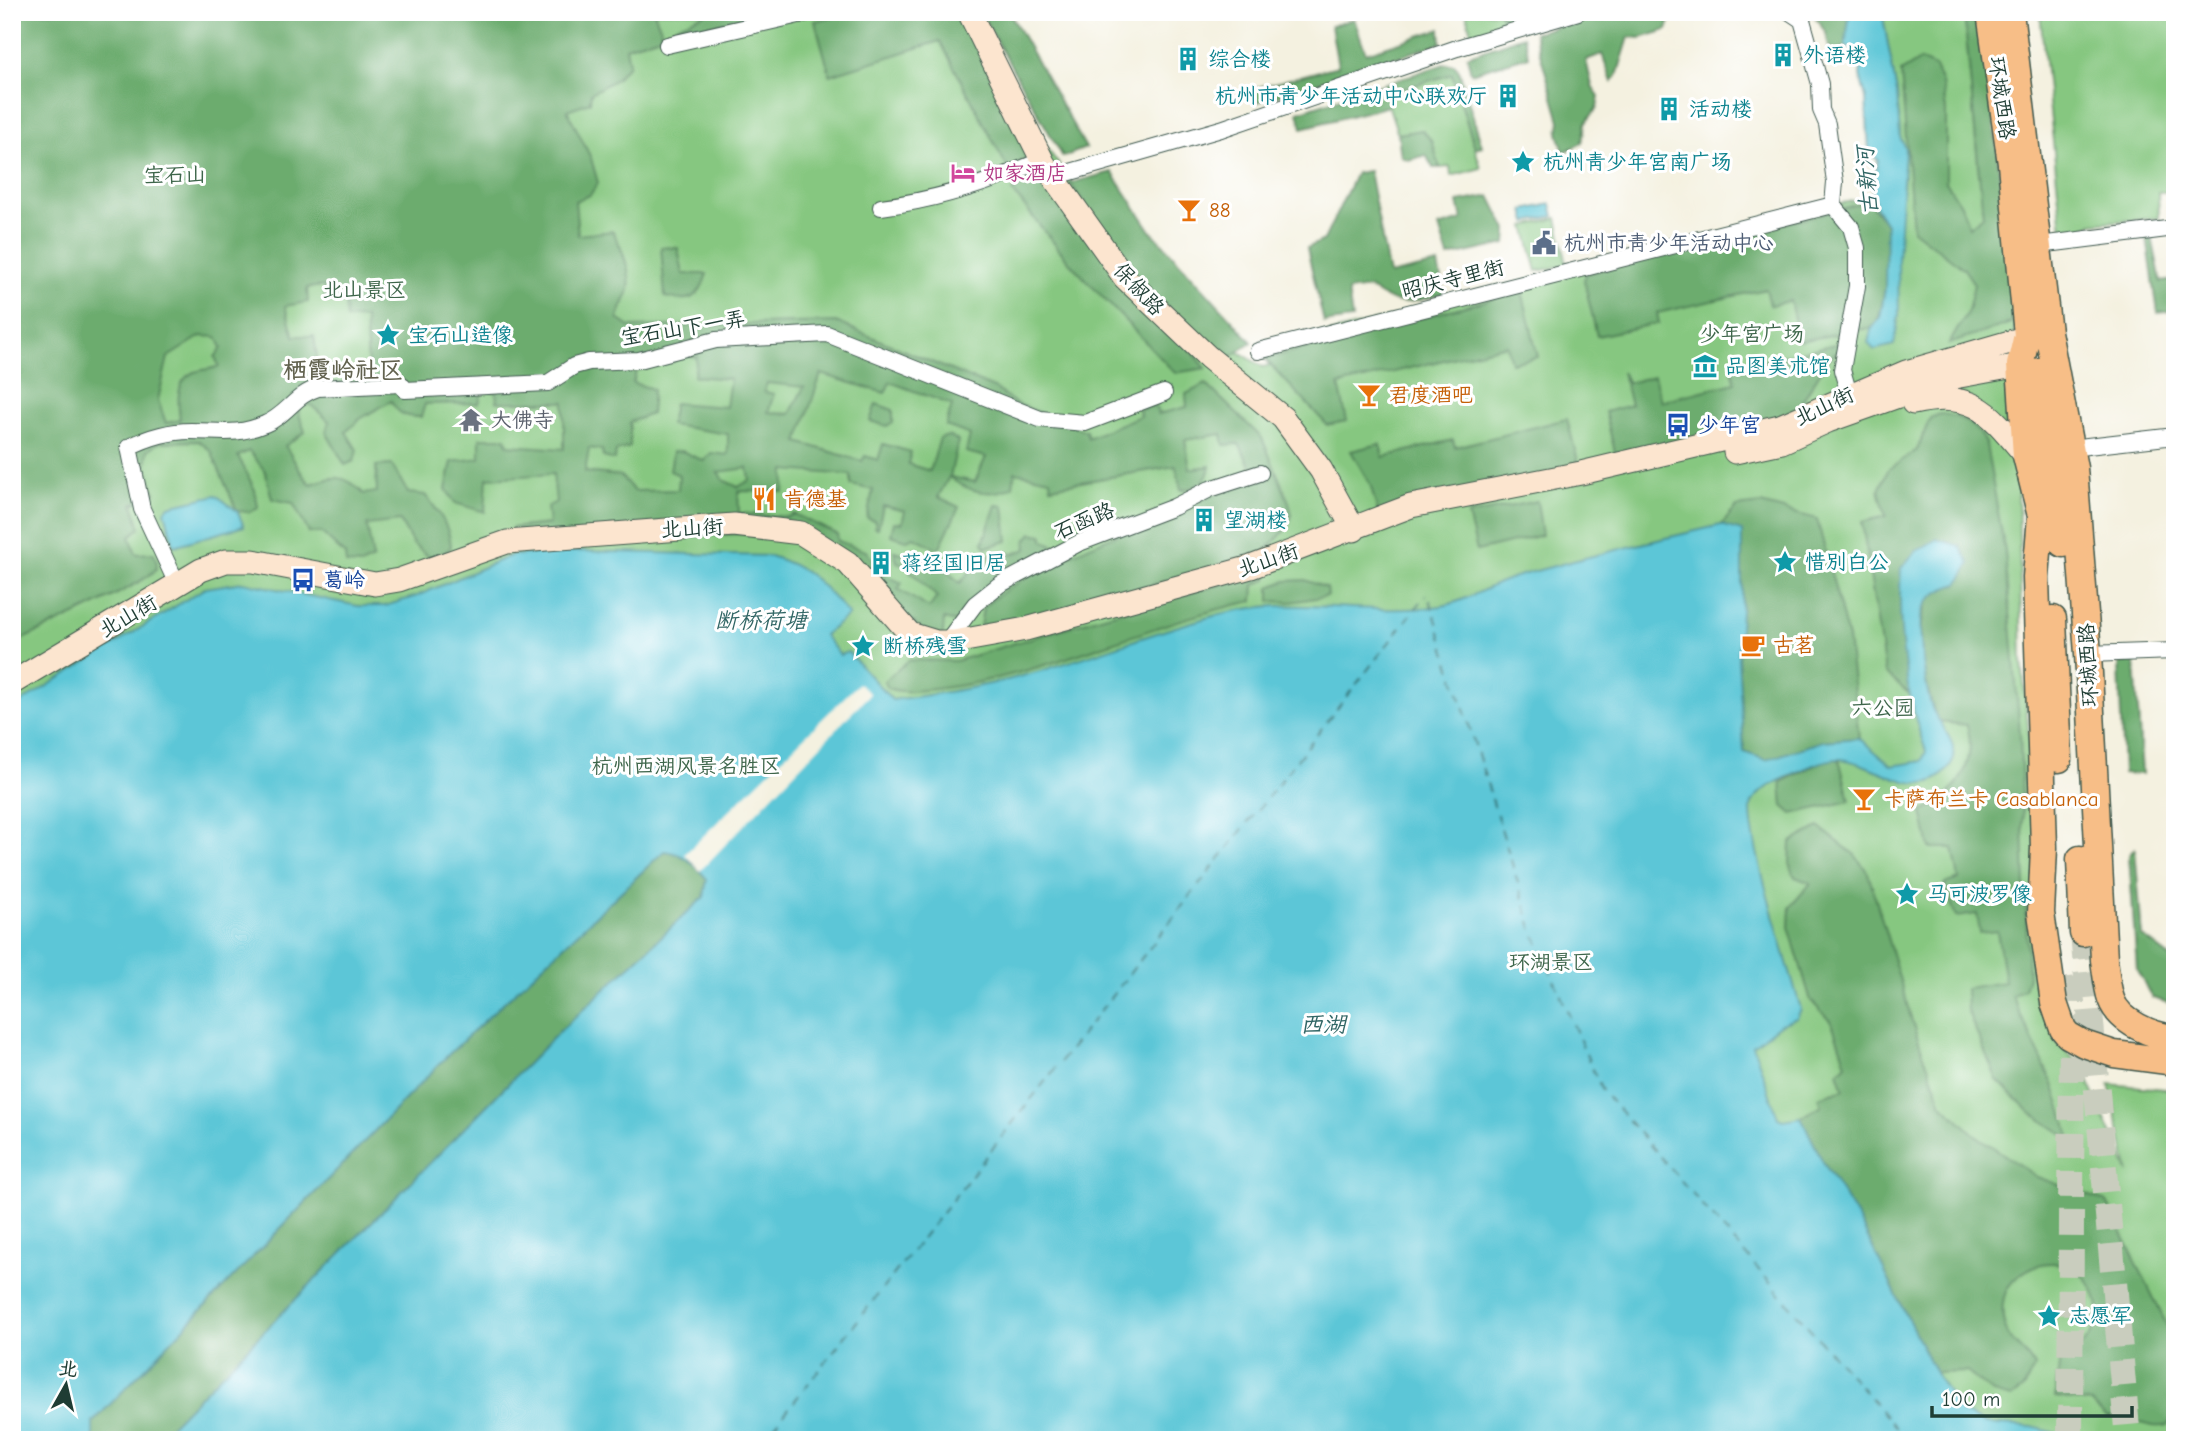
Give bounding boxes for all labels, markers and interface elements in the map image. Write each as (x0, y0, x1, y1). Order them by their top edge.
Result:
building icon: 外语楼 (1769, 41, 1797, 69)
place label: 外语楼 (1803, 43, 1866, 67)
building icon: 综合楼 (1174, 45, 1202, 73)
place label: 综合楼 (1208, 47, 1271, 71)
street label: 环城西路 (1984, 55, 2020, 141)
building icon: 杭州市青少年活动中心联欢厅 (1494, 82, 1522, 110)
place label: 杭州市青少年活动中心联欢厅 (1215, 84, 1488, 108)
building icon: 活动楼 (1655, 95, 1683, 123)
place label: 活动楼 (1689, 97, 1752, 121)
water label: 古新河 (1851, 142, 1883, 216)
place icon: 杭州青少年宫南广场 (1509, 148, 1537, 176)
place label: 杭州青少年宫南广场 (1543, 150, 1732, 174)
hotel icon: 如家酒店 (949, 159, 977, 187)
place label: 如家酒店 (983, 161, 1067, 185)
park label: 宝石山 (144, 163, 207, 187)
bar icon: 88 (1175, 196, 1203, 224)
place label: 88 (1209, 198, 1231, 222)
public building icon: 杭州市青少年活动中心 (1530, 229, 1558, 257)
place label: 杭州市青少年活动中心 (1564, 231, 1774, 255)
street label: 昭庆寺里街 (1399, 255, 1507, 303)
street label: 保俶路 (1109, 258, 1169, 320)
park label: 北山景区 (322, 278, 406, 302)
street label: 宝石山下一弄 (619, 306, 747, 350)
place icon: 宝石山造像 (374, 321, 402, 349)
park label: 少年宫广场 (1700, 322, 1805, 346)
place label: 宝石山造像 (408, 323, 513, 347)
museum icon: 品图美术馆 (1691, 352, 1719, 380)
place label: 品图美术馆 (1725, 354, 1830, 378)
district label: 栖霞岭社区 (283, 356, 403, 384)
bar icon: 君度酒吧 (1355, 381, 1383, 409)
street label: 北山街 (1790, 382, 1858, 430)
place label: 君度酒吧 (1389, 383, 1473, 407)
temple icon: 大佛寺 (457, 406, 485, 434)
place label: 大佛寺 (491, 408, 554, 432)
bus stop icon: 少年宫 (1664, 411, 1692, 439)
place label: 少年宫 (1698, 413, 1761, 437)
restaurant icon: 肯德基 (750, 485, 778, 513)
place label: 肯德基 (784, 487, 847, 511)
street label: 石函路 (1050, 498, 1118, 544)
building icon: 望湖楼 (1190, 506, 1218, 534)
place label: 望湖楼 (1224, 508, 1287, 532)
street label: 北山街 (660, 514, 724, 542)
street label: 北山街 (1234, 538, 1302, 582)
place icon: 惜别白公 (1771, 548, 1799, 576)
building icon: 蒋经国旧居 (867, 549, 895, 577)
place label: 惜别白公 (1805, 550, 1889, 574)
place label: 蒋经国旧居 (901, 551, 1006, 575)
bus stop icon: 葛岭 (289, 566, 317, 594)
place label: 葛岭 (323, 568, 365, 592)
street label: 北山街 (95, 590, 161, 642)
water label: 断桥荷塘 (715, 607, 810, 634)
street label: 环城西路 (2074, 622, 2102, 708)
cafe icon: 古茗 (1739, 631, 1767, 659)
place icon: 断桥残雪 (849, 632, 877, 660)
place label: 古茗 (1773, 633, 1815, 657)
place label: 断桥残雪 (883, 634, 967, 658)
park label: 六公园 (1852, 696, 1915, 720)
park label: 杭州西湖风景名胜区 (592, 754, 781, 778)
bar icon: 卡萨布兰卡 Casablanca (1850, 785, 1878, 813)
place label: 卡萨布兰卡 Casablanca (1884, 787, 2099, 811)
place icon: 马可波罗像 (1893, 880, 1921, 908)
place label: 马可波罗像 (1927, 882, 2032, 906)
park label: 环湖景区 (1509, 950, 1593, 974)
water label: 西湖 (1300, 1011, 1348, 1038)
place icon: 志愿军 (2035, 1302, 2063, 1330)
place label: 志愿军 (2069, 1304, 2132, 1328)
north arrow (32, 1350, 102, 1420)
text: 北 (57, 1357, 79, 1381)
scale bar (1932, 1375, 2131, 1419)
text: 100 m (1942, 1387, 2000, 1411)

